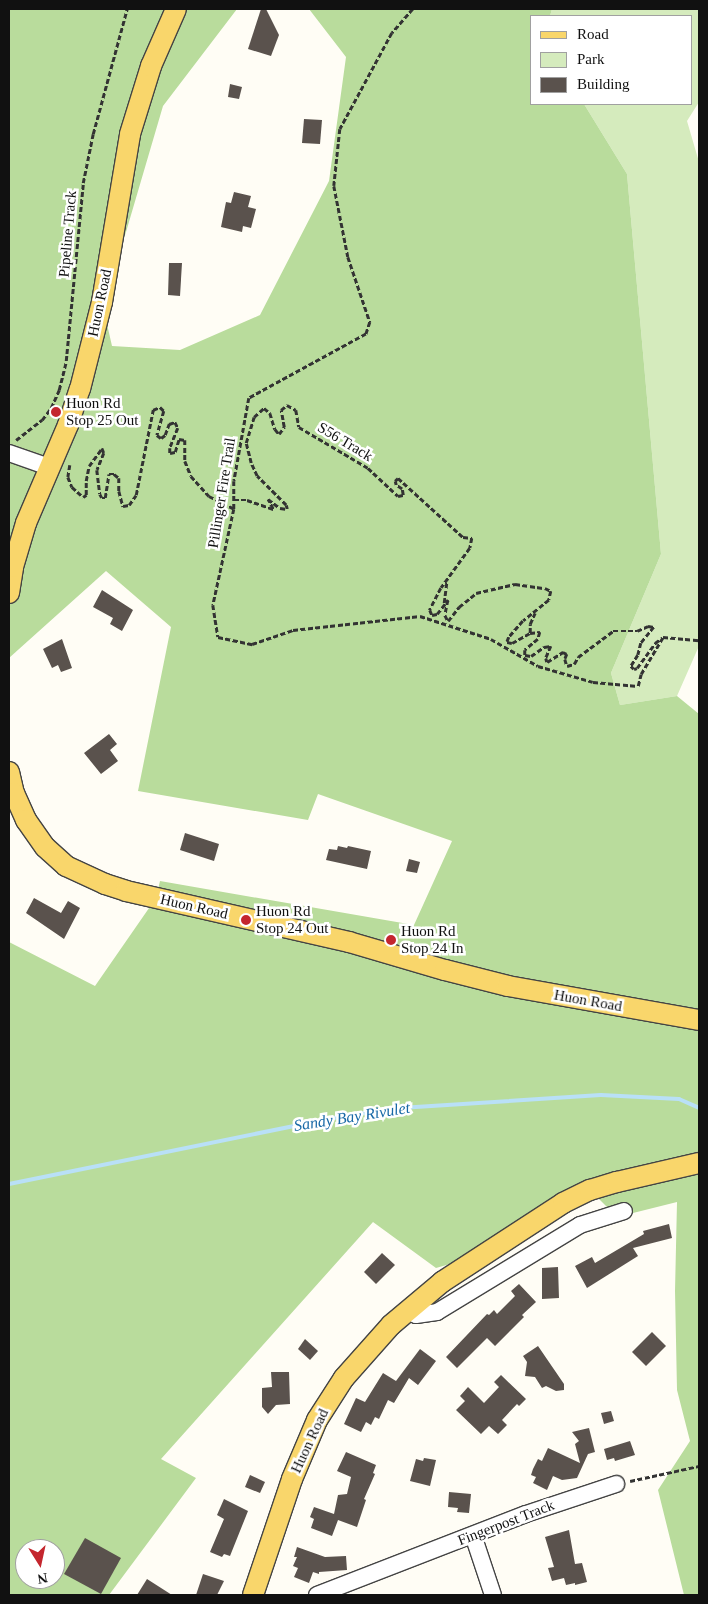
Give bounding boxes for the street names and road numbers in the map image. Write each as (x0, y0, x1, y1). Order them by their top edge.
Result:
street label: Pipeline Track (55, 190, 81, 278)
street label: Huon Road (84, 268, 116, 338)
street label: S56 Track (314, 418, 376, 466)
street label: Pillinger Fire Trail (204, 436, 240, 550)
street label: Huon Road (158, 890, 230, 924)
street label: Huon Road (553, 986, 623, 1016)
street label: Huon Road (287, 1406, 333, 1476)
street label: Fingerpost Track (455, 1496, 557, 1550)

